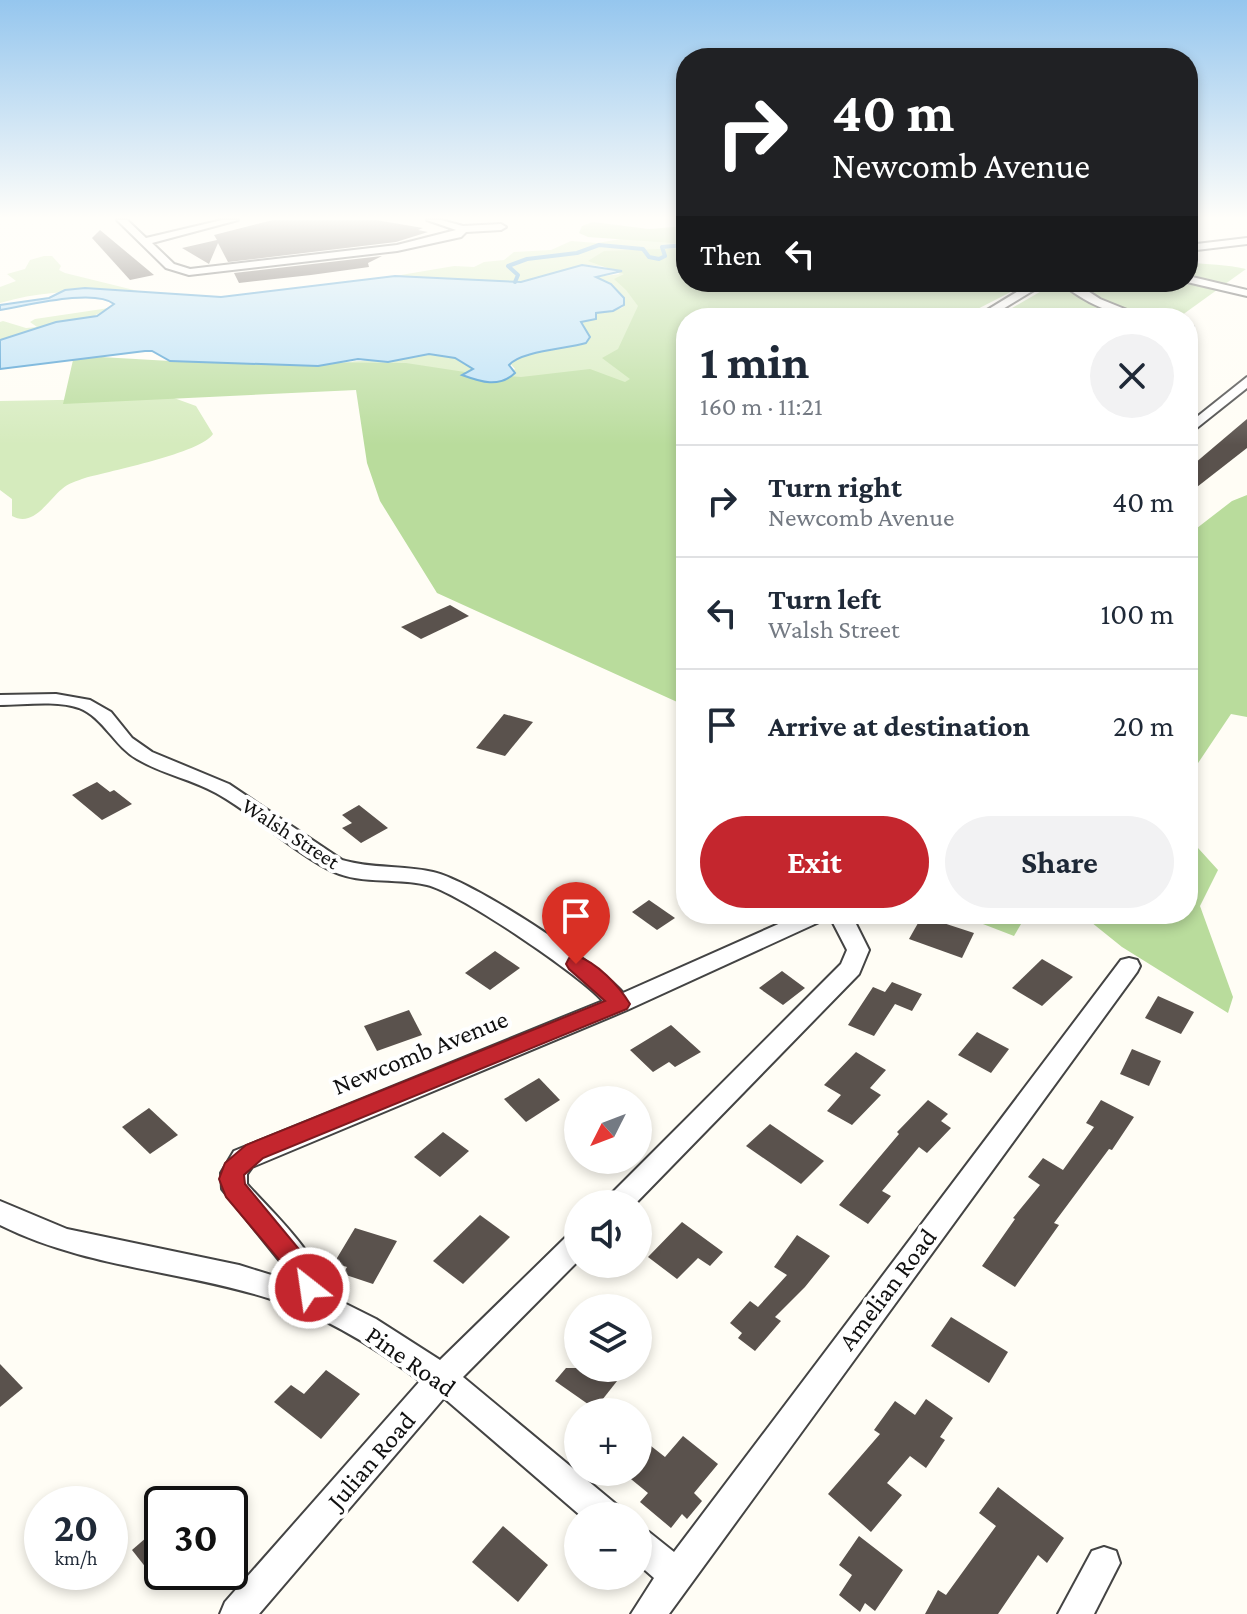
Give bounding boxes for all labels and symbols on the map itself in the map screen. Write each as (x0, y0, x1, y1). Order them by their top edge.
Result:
street label: Walsh Street (237, 793, 345, 875)
pin (542, 882, 610, 964)
street label: Newcomb Avenue (328, 1004, 512, 1101)
north arrow (564, 1086, 652, 1174)
street label: Amelian Road (832, 1223, 943, 1356)
position arrow (267, 1246, 351, 1330)
street label: Pine Road (360, 1320, 461, 1403)
street label: Julian Road (320, 1406, 422, 1516)
speed limit sign: 30 (144, 1486, 248, 1590)

